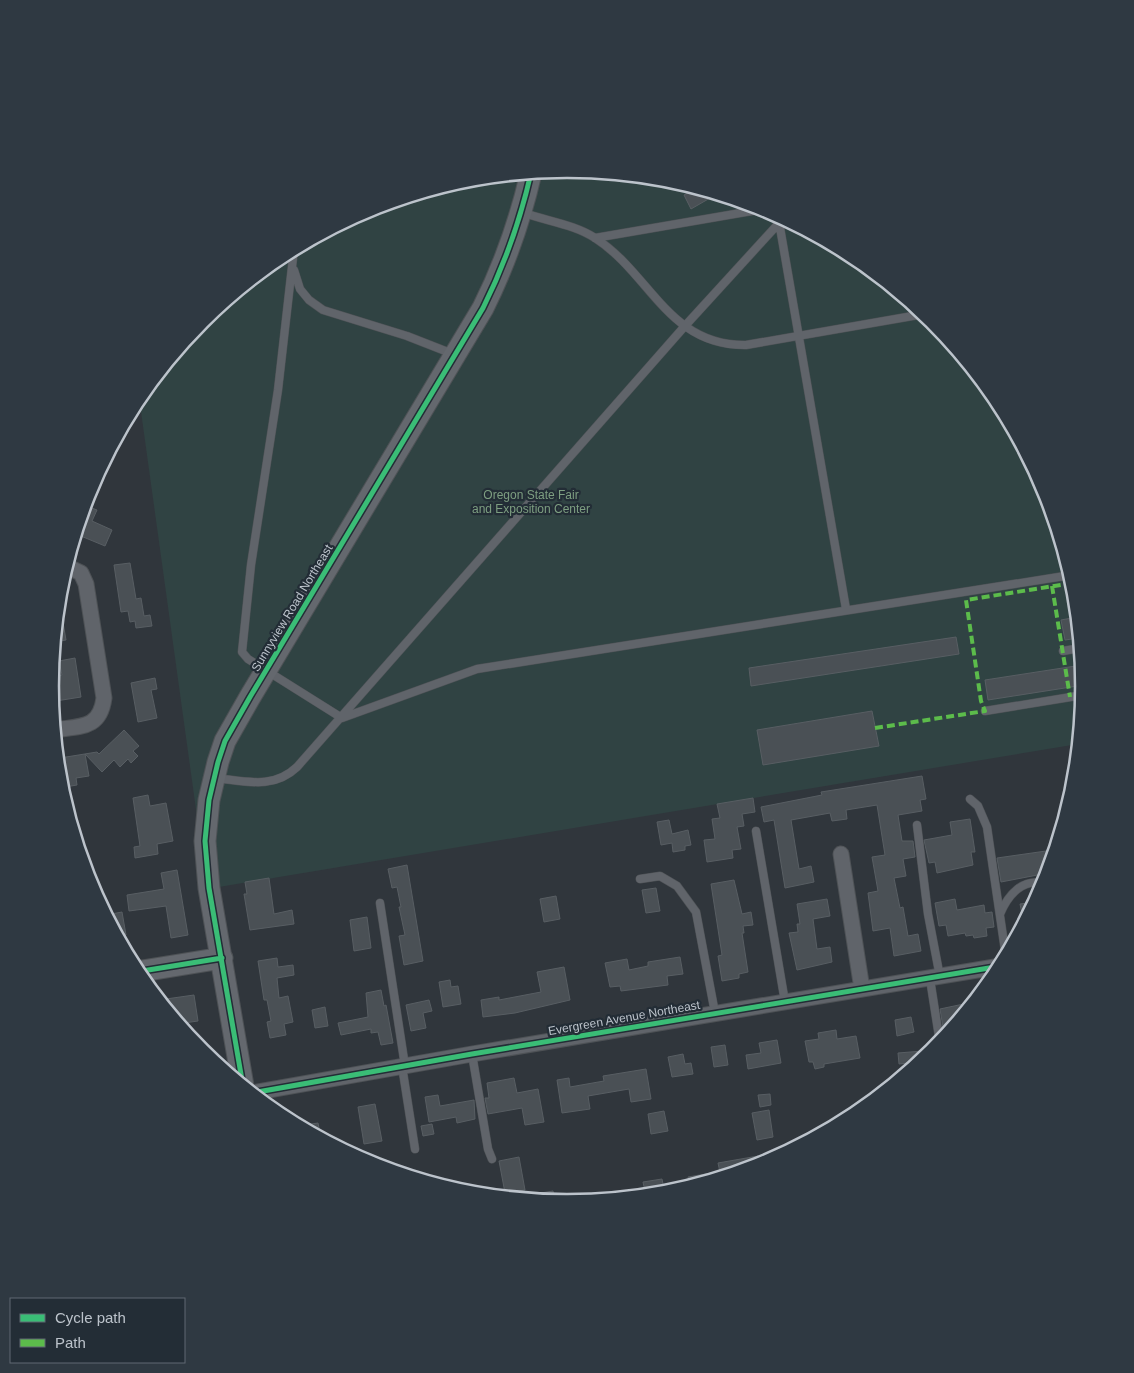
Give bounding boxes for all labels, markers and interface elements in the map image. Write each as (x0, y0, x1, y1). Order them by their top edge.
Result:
park label: Oregon State Fair and Exposition Center (472, 488, 590, 516)
street label: Sunnyview Road Northeast (249, 542, 336, 674)
street label: Evergreen Avenue Northeast (547, 998, 702, 1038)
legend (10, 1298, 185, 1363)
text: Cycle path (55, 1309, 126, 1326)
text: Path (55, 1334, 86, 1351)

